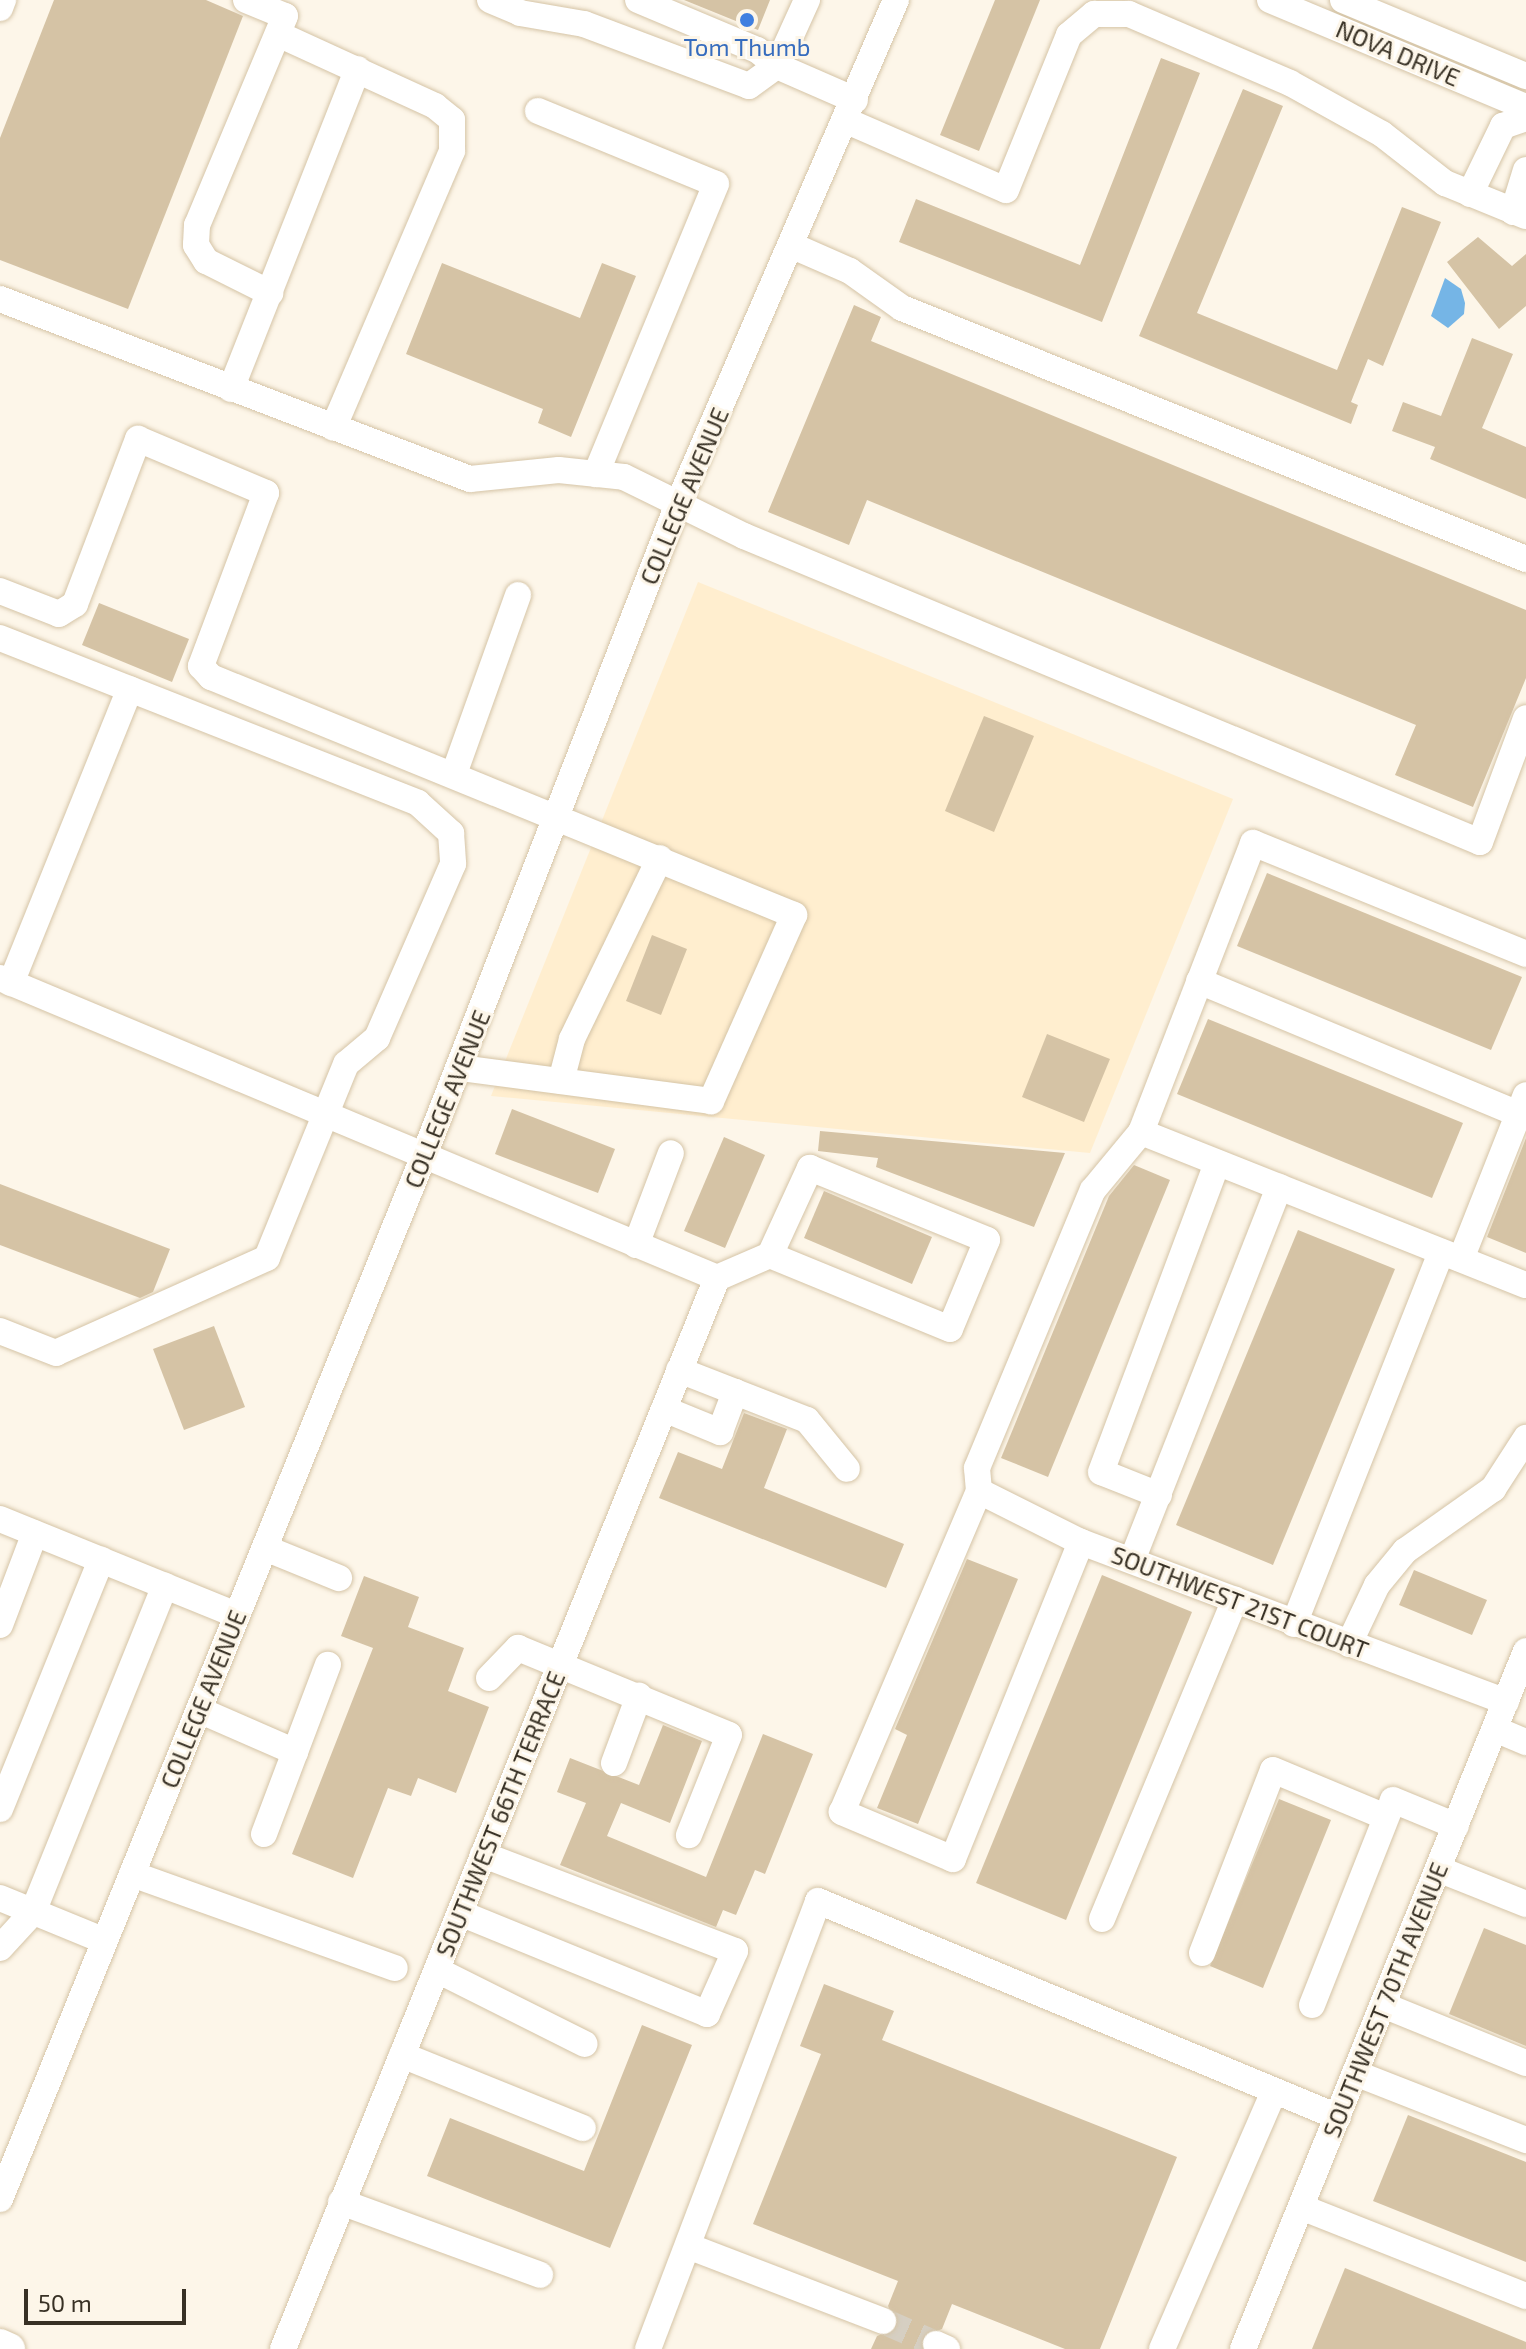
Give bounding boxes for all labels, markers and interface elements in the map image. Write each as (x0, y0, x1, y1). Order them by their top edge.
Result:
marker: Tom Thumb (738, 11, 756, 29)
street label: NOVA DRIVE (1332, 14, 1464, 92)
place label: Tom Thumb (683, 33, 811, 61)
street label: COLLEGE AVENUE (634, 403, 734, 589)
street label: COLLEGE AVENUE (398, 1006, 496, 1192)
street label: SOUTHWEST 21ST COURT (1107, 1539, 1373, 1665)
street label: COLLEGE AVENUE (154, 1606, 252, 1792)
street label: SOUTHWEST 66TH TERRACE (429, 1667, 571, 1961)
street label: SOUTHWEST 70TH AVENUE (1316, 1858, 1454, 2142)
scale bar (28, 2273, 190, 2323)
text: 50 m (38, 2288, 92, 2317)

